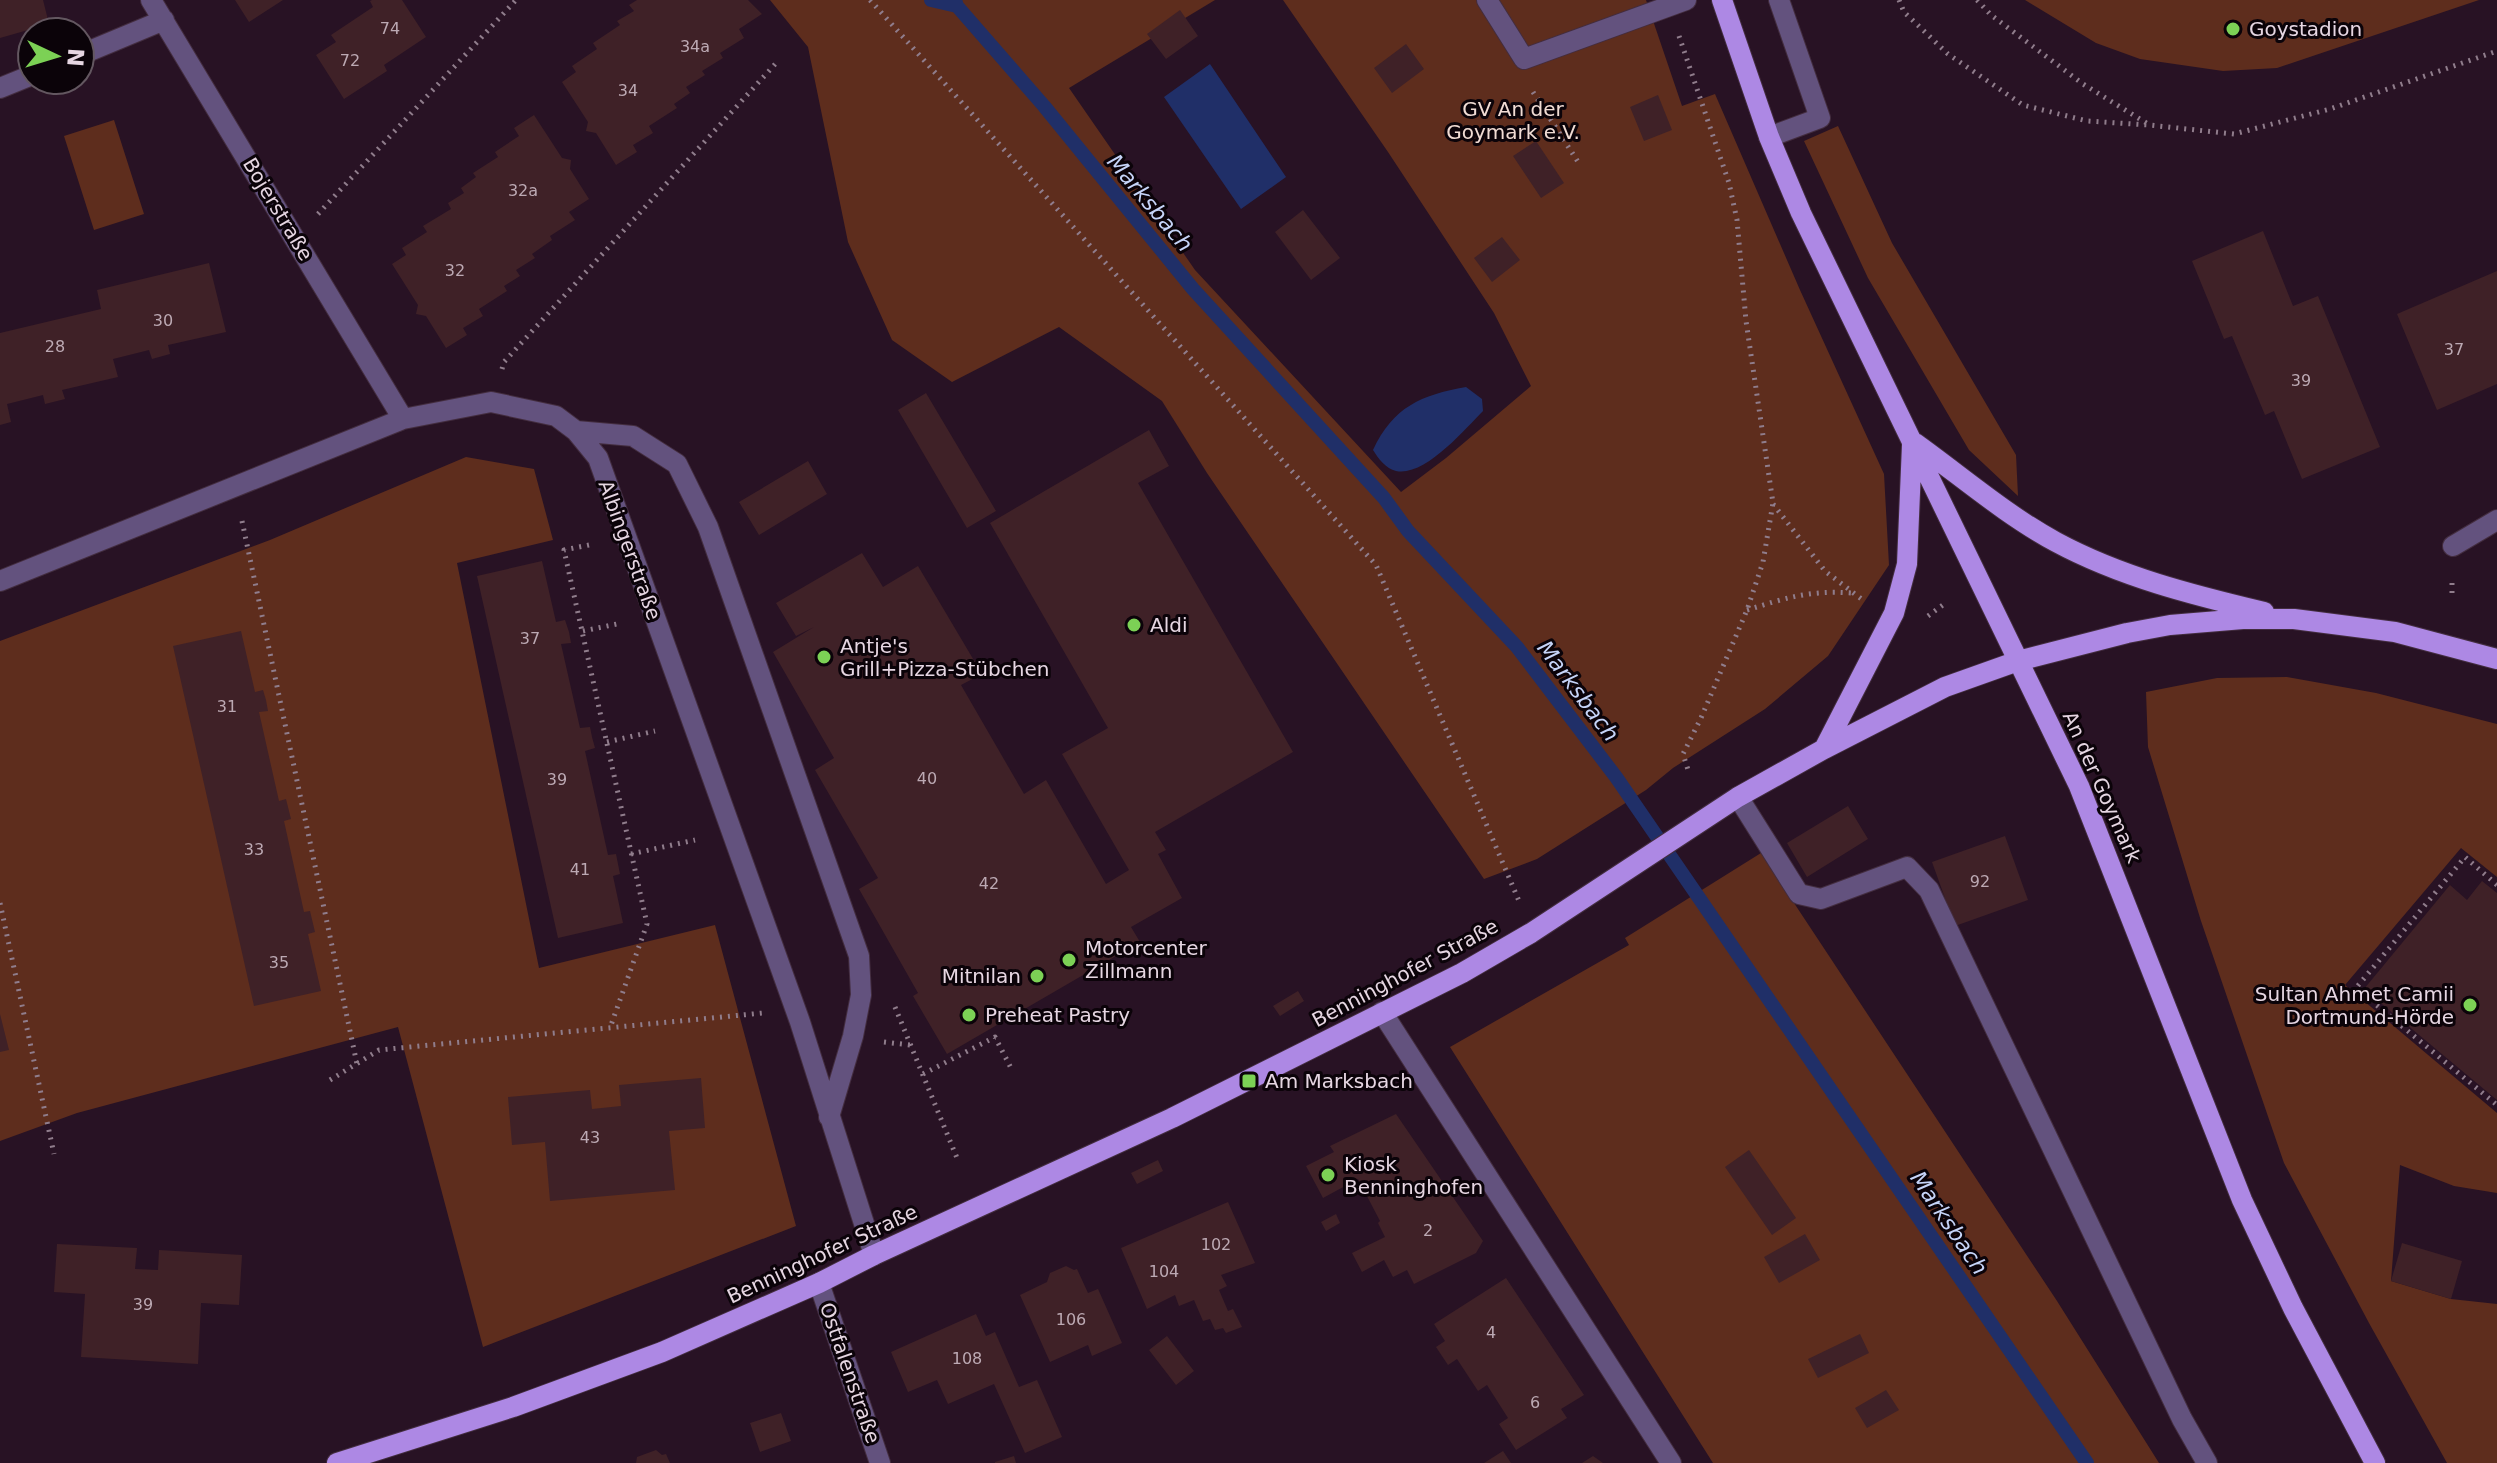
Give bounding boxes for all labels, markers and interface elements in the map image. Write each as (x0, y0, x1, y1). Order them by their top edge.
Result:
north arrow (16, 16, 96, 96)
place label: Goystadion (2249, 17, 2362, 41)
house number: 74 (380, 19, 400, 38)
marker: Goystadion (2224, 20, 2242, 38)
house number: 34a (680, 37, 710, 56)
text: N (62, 47, 89, 67)
house number: 72 (340, 51, 360, 70)
house number: 34 (618, 81, 638, 100)
park label: GV An der Goymark e.V. (1446, 97, 1580, 144)
water label: Marksbach (1102, 149, 1198, 257)
street label: Bojerstraße (238, 153, 318, 265)
house number: 32a (508, 181, 538, 200)
house number: 32 (445, 261, 465, 280)
house number: 30 (153, 311, 173, 330)
house number: 28 (45, 337, 65, 356)
house number: 37 (2444, 340, 2464, 359)
house number: 39 (2291, 371, 2311, 390)
street label: Albingerstraße (594, 477, 666, 623)
place label: Aldi (1150, 613, 1188, 637)
marker: Aldi (1125, 616, 1143, 634)
house number: 37 (520, 629, 540, 648)
place label: Antje's Grill+Pizza-Stübchen (840, 634, 1049, 681)
water label: Marksbach (1532, 636, 1624, 746)
marker: Antje's Grill+Pizza-Stübchen (815, 648, 833, 666)
house number: 31 (217, 697, 237, 716)
street label: An der Goymark (2058, 707, 2146, 867)
house number: 40 (917, 769, 937, 788)
house number: 39 (547, 770, 567, 789)
house number: 33 (244, 840, 264, 859)
house number: 41 (570, 860, 590, 879)
house number: 92 (1970, 872, 1990, 891)
house number: 42 (979, 874, 999, 893)
street label: Benninghofer Straße (1308, 914, 1502, 1032)
place label: Motorcenter Zillmann (1085, 936, 1207, 983)
marker: Motorcenter Zillmann (1060, 951, 1078, 969)
house number: 35 (269, 953, 289, 972)
place label: Mitnilan (942, 964, 1021, 988)
marker: Mitnilan (1028, 967, 1046, 985)
place label: Sultan Ahmet Camii Dortmund-Hörde (2255, 982, 2454, 1029)
marker: Sultan Ahmet Camii Dortmund-Hörde (2461, 996, 2479, 1014)
place label: Preheat Pastry (985, 1003, 1130, 1027)
marker: Preheat Pastry (960, 1006, 978, 1024)
place label: Am Marksbach (1265, 1069, 1413, 1093)
marker: Am Marksbach (1240, 1072, 1258, 1090)
house number: 43 (580, 1128, 600, 1147)
place label: Kiosk Benninghofen (1344, 1152, 1483, 1199)
marker: Kiosk Benninghofen (1319, 1166, 1337, 1184)
water label: Marksbach (1905, 1167, 1993, 1279)
street label: Benninghofer Straße (723, 1199, 921, 1309)
house number: 2 (1423, 1221, 1433, 1240)
house number: 102 (1201, 1235, 1231, 1254)
house number: 104 (1149, 1262, 1179, 1281)
house number: 39 (133, 1295, 153, 1314)
street label: Ostfalenstraße (815, 1299, 885, 1447)
house number: 106 (1056, 1310, 1086, 1329)
house number: 4 (1486, 1323, 1496, 1342)
house number: 108 (952, 1349, 982, 1368)
house number: 6 (1530, 1393, 1540, 1412)

